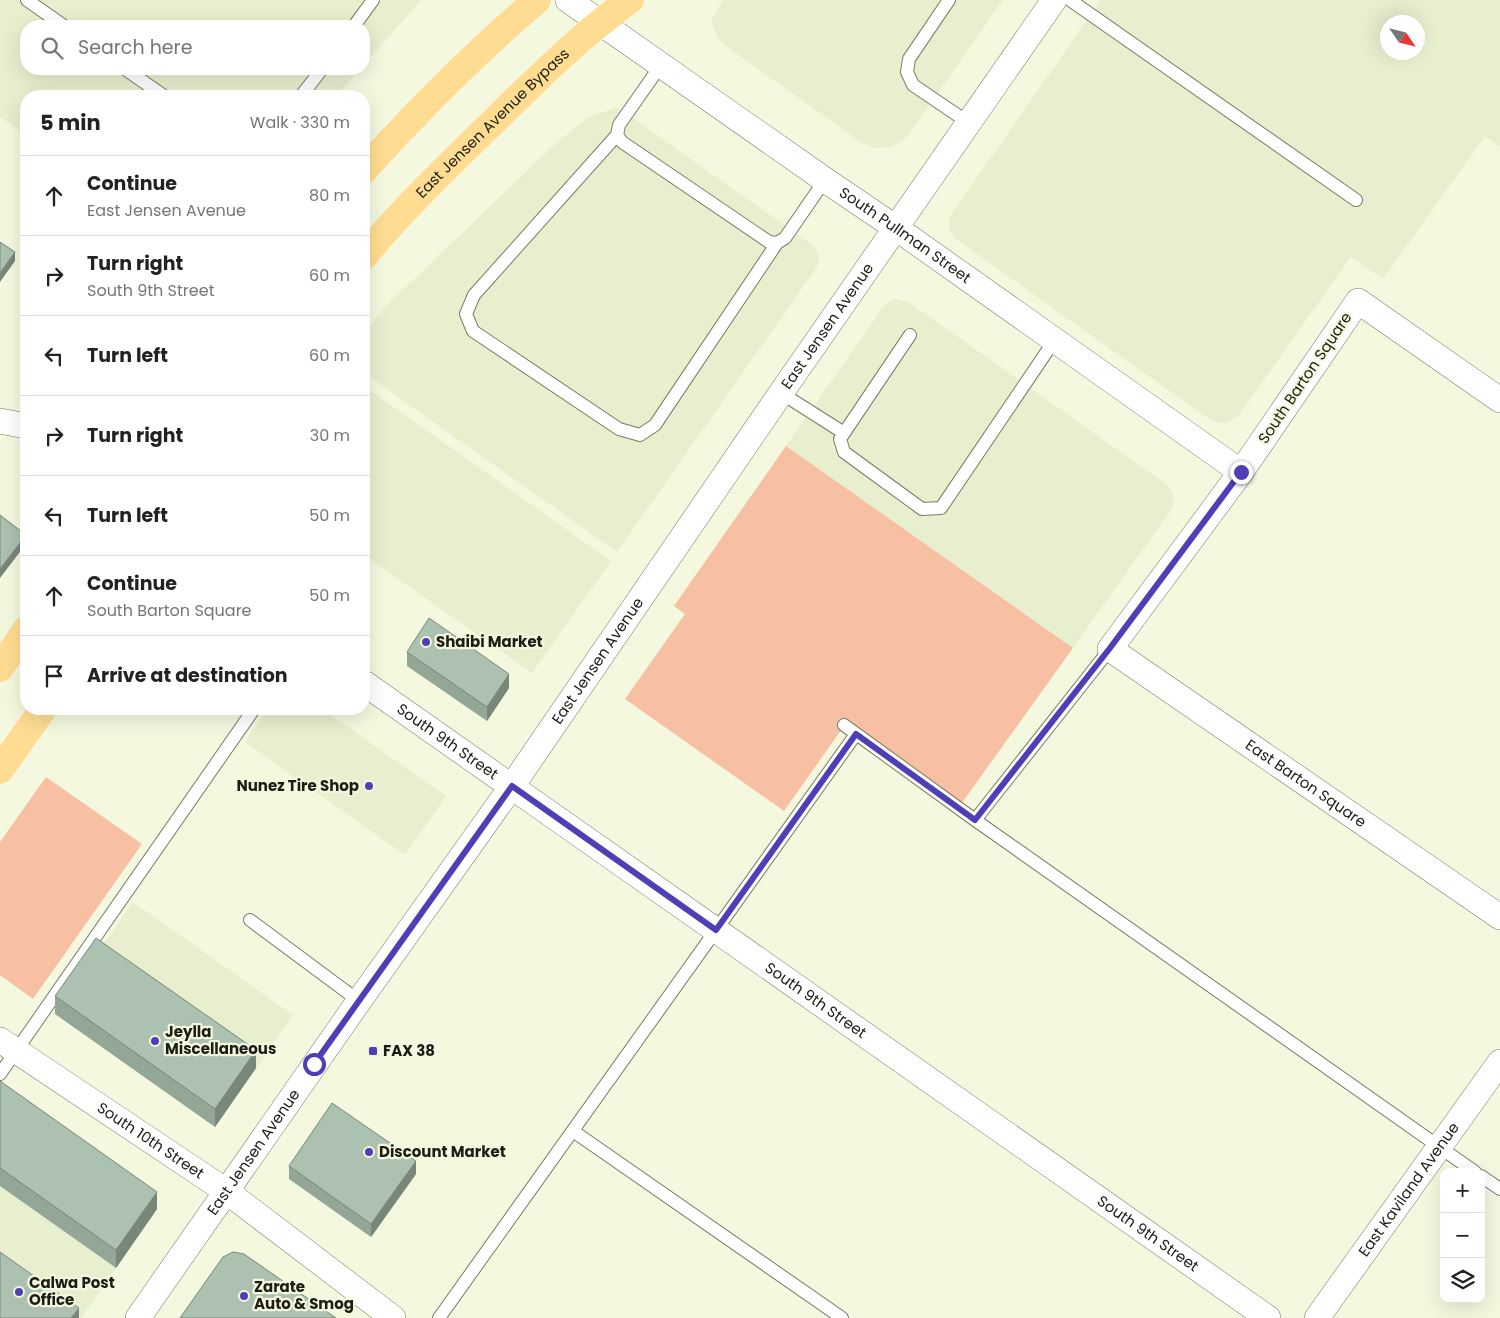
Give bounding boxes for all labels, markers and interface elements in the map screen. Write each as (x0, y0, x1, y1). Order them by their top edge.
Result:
north arrow (1380, 15, 1425, 60)
search box (20, 20, 370, 75)
icon: search (38, 34, 66, 62)
text: Search here (78, 34, 192, 61)
street label: East Jensen Avenue Bypass (411, 43, 574, 203)
text: 5 min (40, 108, 101, 137)
text: Walk · 330 m (250, 111, 350, 134)
text: Continue (87, 170, 177, 197)
icon: ahead (40, 182, 68, 210)
street label: South Pullman Street (835, 182, 975, 288)
text: 80 m (309, 184, 350, 207)
text: East Jensen Avenue (87, 199, 246, 222)
text: Turn right (87, 250, 183, 277)
street label: East Jensen Avenue (776, 259, 878, 393)
icon: right (40, 262, 68, 290)
text: 60 m (309, 264, 350, 287)
text: South 9th Street (87, 279, 214, 302)
street label: South Barton Square (1253, 308, 1356, 448)
icon: left (40, 342, 68, 370)
text: Turn left (87, 342, 168, 369)
text: 60 m (309, 344, 350, 367)
icon: right (40, 422, 68, 450)
text: Turn right (87, 422, 183, 449)
text: 30 m (310, 424, 350, 447)
route end (1230, 461, 1253, 484)
icon: left (40, 502, 68, 530)
text: Turn left (87, 502, 168, 529)
text: 50 m (309, 504, 350, 527)
text: Continue (87, 570, 177, 597)
icon: ahead (40, 582, 68, 610)
text: 50 m (309, 584, 350, 607)
street label: East Jensen Avenue (546, 593, 648, 728)
text: South Barton Square (87, 599, 252, 622)
place label: Shaibi Market (436, 631, 543, 652)
marker: Shaibi Market (420, 636, 432, 648)
icon: arrive (40, 662, 68, 690)
text: Arrive at destination (87, 662, 288, 689)
street label: South 9th Street (393, 698, 503, 784)
street label: East Barton Square (1241, 734, 1371, 832)
place label: Nunez Tire Shop (236, 775, 359, 796)
marker: Nunez Tire Shop (363, 780, 375, 792)
street label: South 9th Street (761, 957, 871, 1043)
place label: Jeylla Miscellaneous (165, 1021, 276, 1059)
marker: Jeylla Miscellaneous (149, 1035, 161, 1047)
place label: FAX 38 (383, 1040, 435, 1061)
marker: FAX 38 (367, 1045, 379, 1057)
route start (303, 1053, 326, 1076)
street label: East Jensen Avenue (202, 1085, 304, 1219)
street label: South 10th Street (93, 1097, 208, 1183)
street label: East Kaviland Avenue (1353, 1118, 1464, 1261)
place label: Discount Market (379, 1141, 506, 1162)
marker: Discount Market (363, 1146, 375, 1158)
map controls (1440, 1168, 1485, 1303)
button: + (1440, 1168, 1485, 1213)
street label: South 9th Street (1093, 1190, 1203, 1276)
button: − (1440, 1213, 1485, 1258)
button: layers (1440, 1258, 1485, 1303)
place label: Calwa Post Office (29, 1272, 115, 1310)
place label: Zarate Auto & Smog (254, 1276, 354, 1314)
marker: Calwa Post Office (13, 1286, 25, 1298)
marker: Zarate Auto & Smog (238, 1290, 250, 1302)

